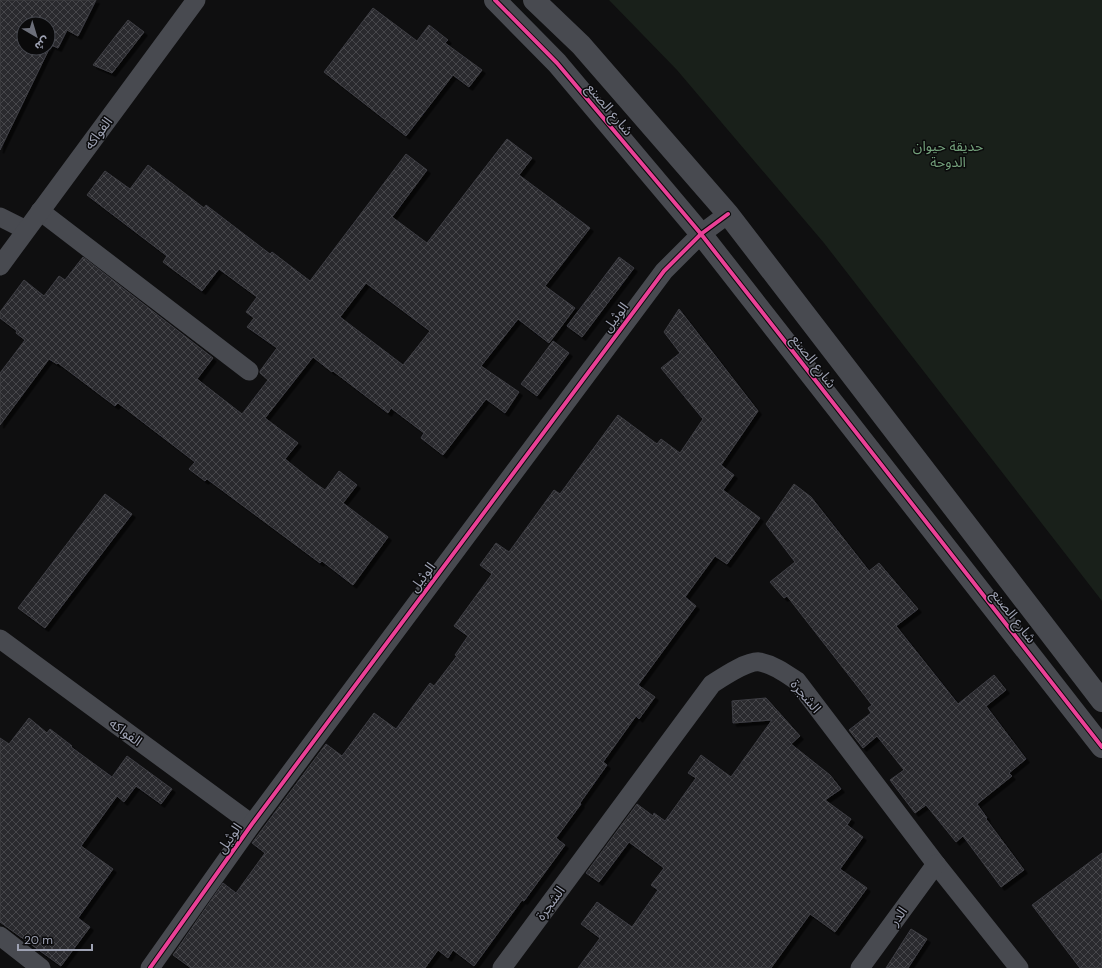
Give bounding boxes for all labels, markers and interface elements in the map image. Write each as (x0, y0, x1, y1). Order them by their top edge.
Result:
north arrow (16, 16, 56, 56)
text: ش (32, 34, 52, 54)
street label: شارع الصنع (581, 79, 637, 140)
street label: الفواكه (80, 113, 116, 153)
park label: حديقة حيوان الدوحة (913, 137, 983, 171)
street label: الوثيل (598, 298, 632, 336)
street label: شارع الصنع (786, 330, 841, 393)
street label: الوثيل (405, 558, 439, 596)
street label: شارع الصنع (986, 585, 1041, 648)
street label: الشجرة (787, 675, 825, 717)
street label: الفواكه (106, 714, 146, 750)
street label: الوثيل (212, 819, 246, 857)
street label: الشجرة (531, 882, 569, 924)
street label: الدر (884, 903, 911, 930)
scale bar (18, 926, 92, 952)
text: 20 m (24, 932, 53, 948)

